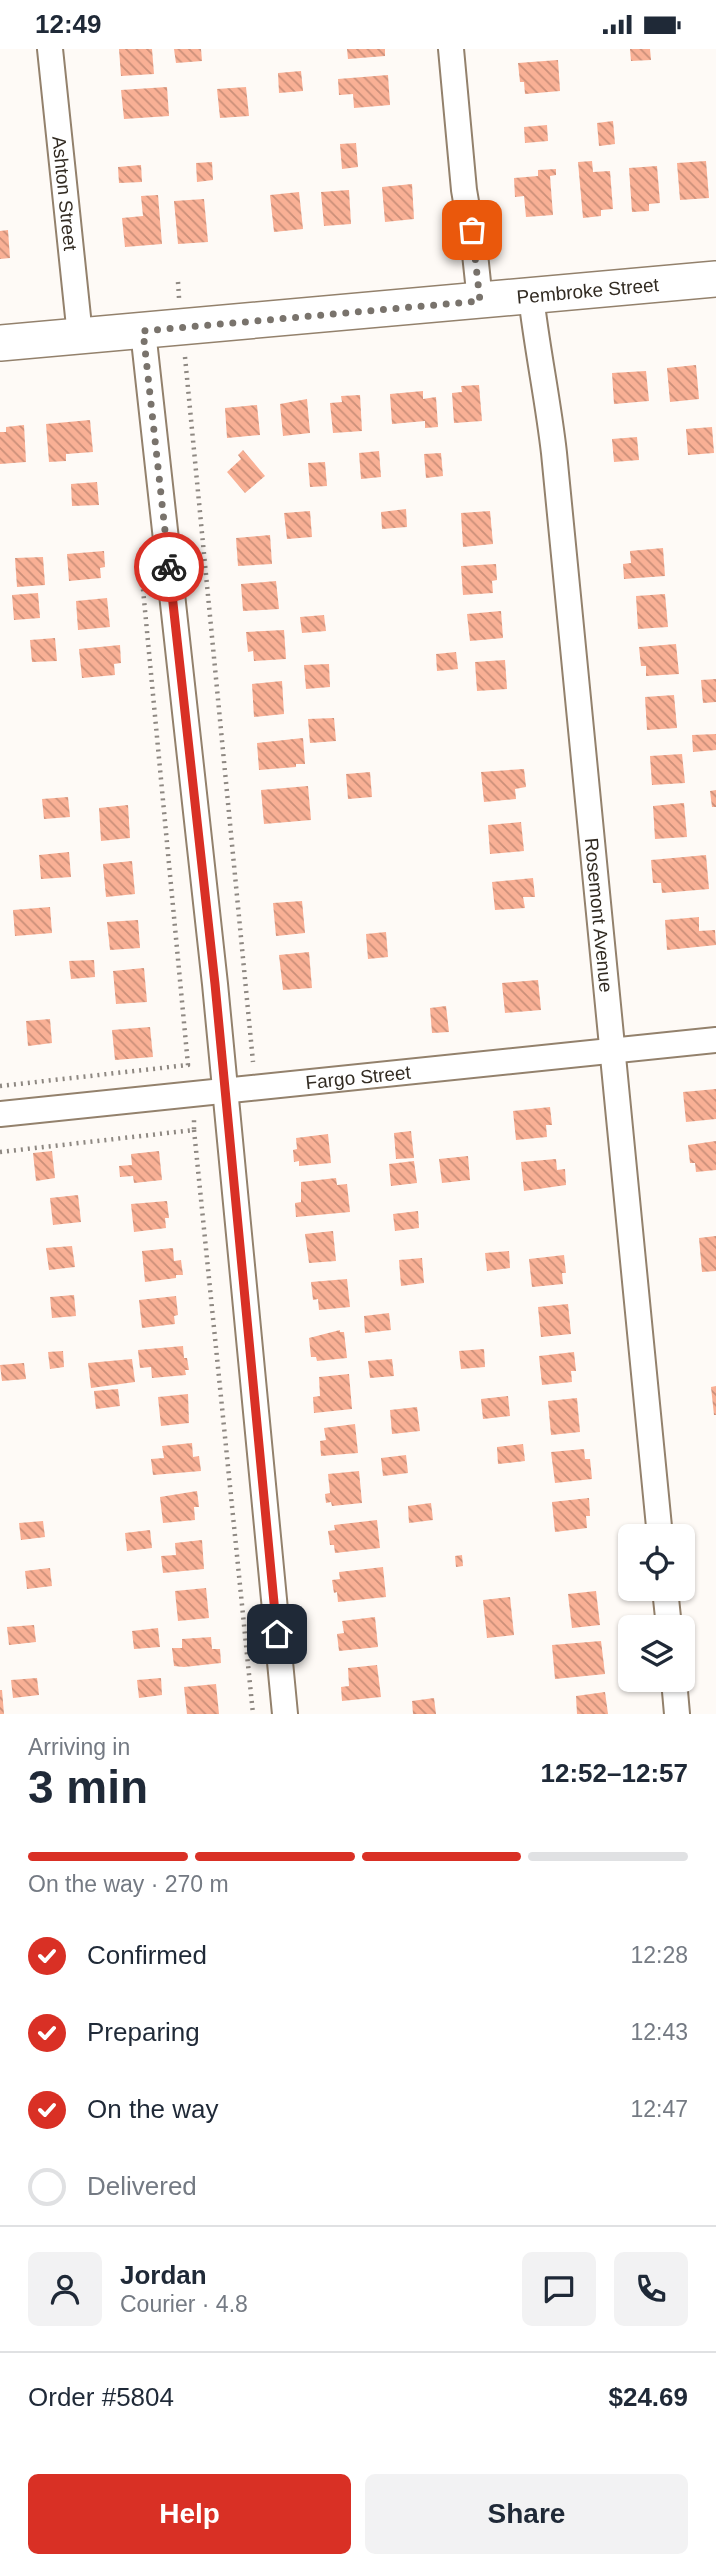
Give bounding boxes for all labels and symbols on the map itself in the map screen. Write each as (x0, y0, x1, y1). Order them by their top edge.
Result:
street label: Ashton Street (49, 135, 82, 252)
pin (442, 200, 502, 260)
street label: Pembroke Street (516, 274, 660, 307)
courier (134, 532, 204, 602)
street label: Rosemont Avenue (581, 837, 617, 993)
street label: Fargo Street (304, 1061, 412, 1093)
pin (247, 1604, 307, 1664)

